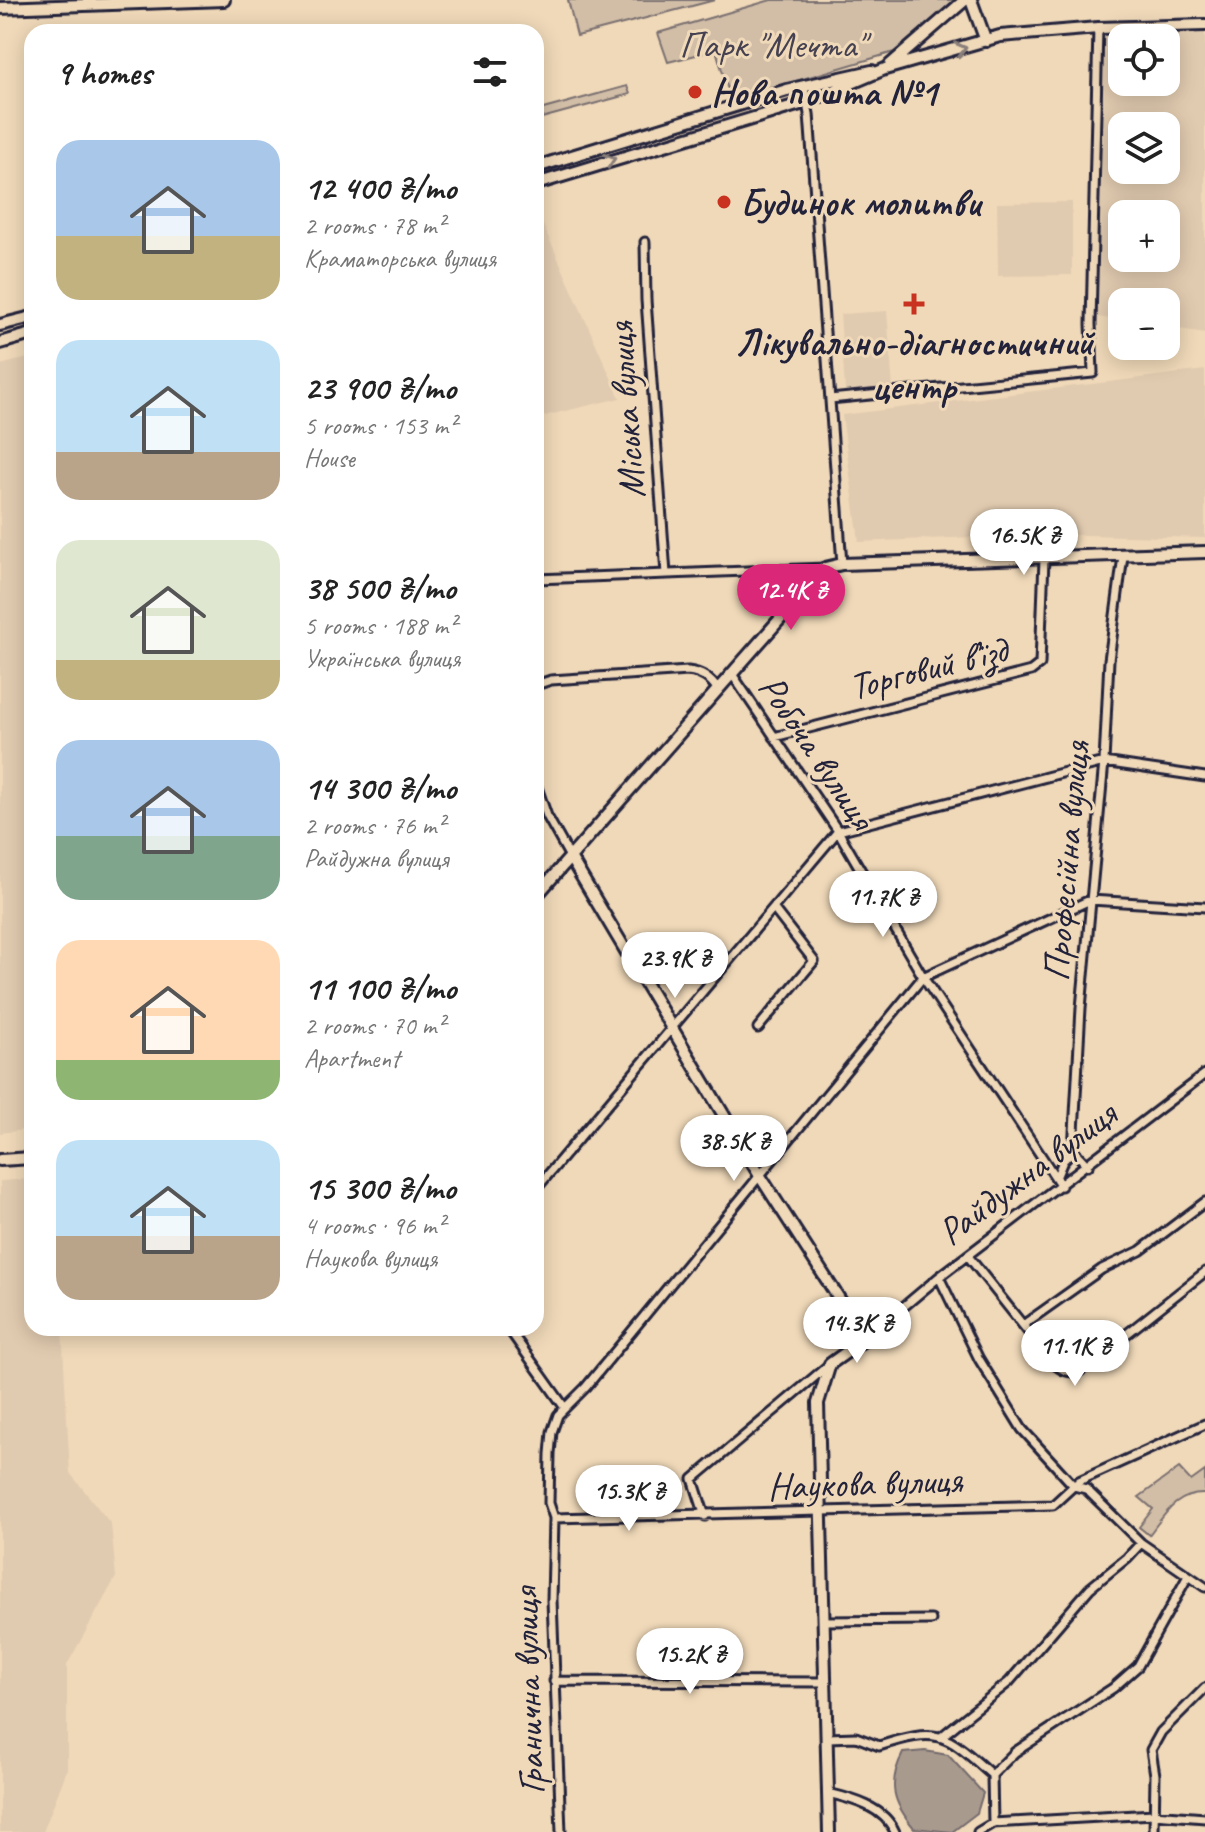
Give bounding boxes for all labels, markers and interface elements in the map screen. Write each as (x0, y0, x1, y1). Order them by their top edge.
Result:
park label: Парк "Мечта" (679, 21, 872, 68)
map controls (1108, 24, 1180, 360)
button: locate (1108, 24, 1180, 96)
one-way arrow (953, 41, 967, 58)
icon: filters (468, 50, 512, 94)
text: 9 homes (56, 51, 152, 94)
place label: Нова пошта №1 (711, 69, 941, 116)
marker: Нова пошта №1 (686, 83, 704, 101)
button: layers (1108, 112, 1180, 184)
one-way arrow (603, 154, 617, 170)
text: 12 400 ₴/mo (304, 166, 456, 209)
icon: home (120, 172, 216, 268)
place label: Будинок молитви (740, 179, 983, 226)
marker: Будинок молитви (715, 193, 733, 211)
button: + (1108, 200, 1180, 272)
text: 2 rooms · 78 m² (304, 209, 445, 242)
text: Краматорська вулиця (304, 242, 496, 275)
button: − (1108, 288, 1180, 360)
marker: Лікувально-діагностичний центр (903, 293, 925, 315)
street label: Міська вулиця (596, 319, 656, 500)
place label: Лікувально-діагностичний центр (735, 319, 1096, 410)
text: 23 900 ₴/mo (304, 366, 456, 409)
icon: home (120, 372, 216, 468)
text: 5 rooms · 153 m² (304, 409, 456, 442)
text: House (304, 442, 355, 475)
pin: 16.5K ₴ (950, 509, 1098, 577)
text: 16.5K ₴ (988, 518, 1060, 551)
pin: 12.4K ₴ (717, 564, 865, 632)
text: 38 500 ₴/mo (304, 566, 456, 609)
icon: home (120, 572, 216, 668)
text: 12.4K ₴ (755, 573, 827, 606)
text: 5 rooms · 188 m² (304, 609, 456, 642)
street label: Торговий в’їзд (844, 625, 1015, 710)
text: Українська вулиця (304, 642, 460, 675)
street label: Робоча вулиця (748, 666, 887, 841)
street label: Професійна вулиця (1032, 738, 1100, 983)
text: 14 300 ₴/mo (304, 766, 456, 809)
icon: home (120, 772, 216, 868)
text: 2 rooms · 76 m² (304, 809, 445, 842)
text: Райдужна вулиця (304, 842, 448, 875)
pin: 11.7K ₴ (809, 871, 957, 939)
text: 11.7K ₴ (847, 880, 919, 913)
pin: 23.9K ₴ (601, 932, 749, 1000)
text: 23.9K ₴ (639, 941, 711, 974)
text: 11 100 ₴/mo (304, 966, 456, 1009)
icon: home (120, 972, 216, 1068)
text: 2 rooms · 70 m² (304, 1009, 445, 1042)
text: Apartment (304, 1042, 400, 1075)
street label: Райдужна вулиця (929, 1089, 1128, 1255)
pin: 38.5K ₴ (660, 1115, 808, 1183)
text: 38.5K ₴ (698, 1124, 770, 1157)
text: 15 300 ₴/mo (304, 1166, 456, 1209)
icon: home (120, 1172, 216, 1268)
text: 4 rooms · 96 m² (304, 1209, 445, 1242)
text: Наукова вулиця (304, 1242, 437, 1275)
pin: 14.3K ₴ (783, 1297, 931, 1365)
text: 14.3K ₴ (821, 1306, 893, 1339)
pin: 11.1K ₴ (1001, 1320, 1149, 1388)
text: 11.1K ₴ (1039, 1329, 1111, 1362)
street label: Наукова вулиця (767, 1456, 964, 1510)
pin: 15.3K ₴ (555, 1465, 703, 1533)
text: 15.3K ₴ (593, 1474, 665, 1507)
street label: Гранична вулиця (501, 1584, 555, 1795)
pin: 15.2K ₴ (616, 1628, 764, 1696)
text: 15.2K ₴ (654, 1637, 726, 1670)

